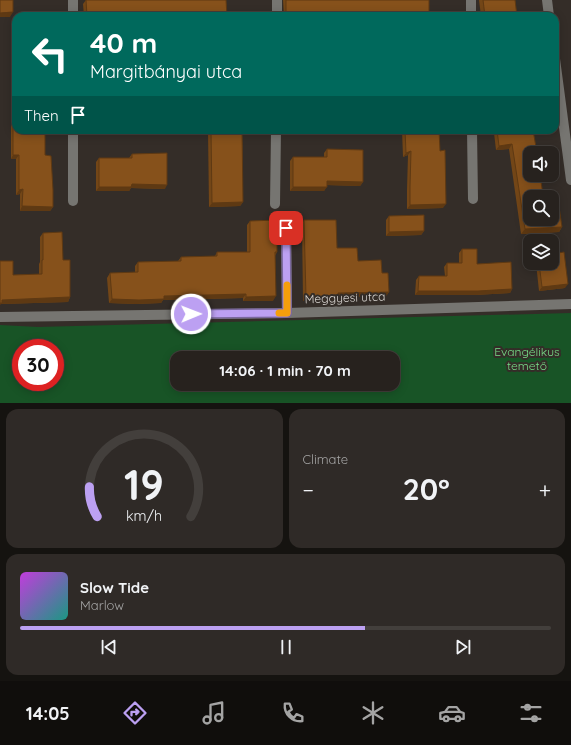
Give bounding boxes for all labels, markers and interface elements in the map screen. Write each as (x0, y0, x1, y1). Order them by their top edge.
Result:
text: 40 m (90, 25, 157, 60)
icon: left (24, 28, 76, 80)
text: Margitbányai utca (90, 60, 242, 83)
icon: arrive (67, 104, 89, 126)
text: Then (24, 106, 59, 125)
map controls (523, 146, 559, 270)
button: sound (523, 146, 559, 182)
button: search (523, 190, 559, 226)
pin (269, 211, 303, 245)
icon: arrive (275, 217, 297, 239)
button: layers (523, 234, 559, 270)
street label: Meggyesi utca (304, 289, 386, 306)
position arrow (170, 293, 212, 335)
speed limit sign: 30 (12, 339, 64, 391)
park label: Evangélikus temető (494, 344, 560, 373)
text: 14:06 · 1 min · 70 m (219, 361, 351, 380)
text: Climate (303, 451, 348, 467)
text: 19 (124, 457, 164, 509)
text: 20° (403, 470, 450, 508)
text: − (303, 476, 314, 504)
text: + (539, 476, 551, 504)
text: km/h (126, 506, 162, 524)
text: Slow Tide (80, 578, 149, 597)
text: Marlow (80, 597, 124, 613)
icon: previous (98, 636, 120, 658)
icon: pause (275, 636, 297, 658)
icon: next (452, 636, 474, 658)
icon: directions (121, 699, 149, 727)
icon: music (200, 699, 228, 727)
icon: phone (279, 699, 307, 727)
icon: climate (359, 699, 387, 727)
icon: car (438, 699, 466, 727)
icon: filters (517, 699, 545, 727)
text: 14:05 (26, 702, 70, 725)

